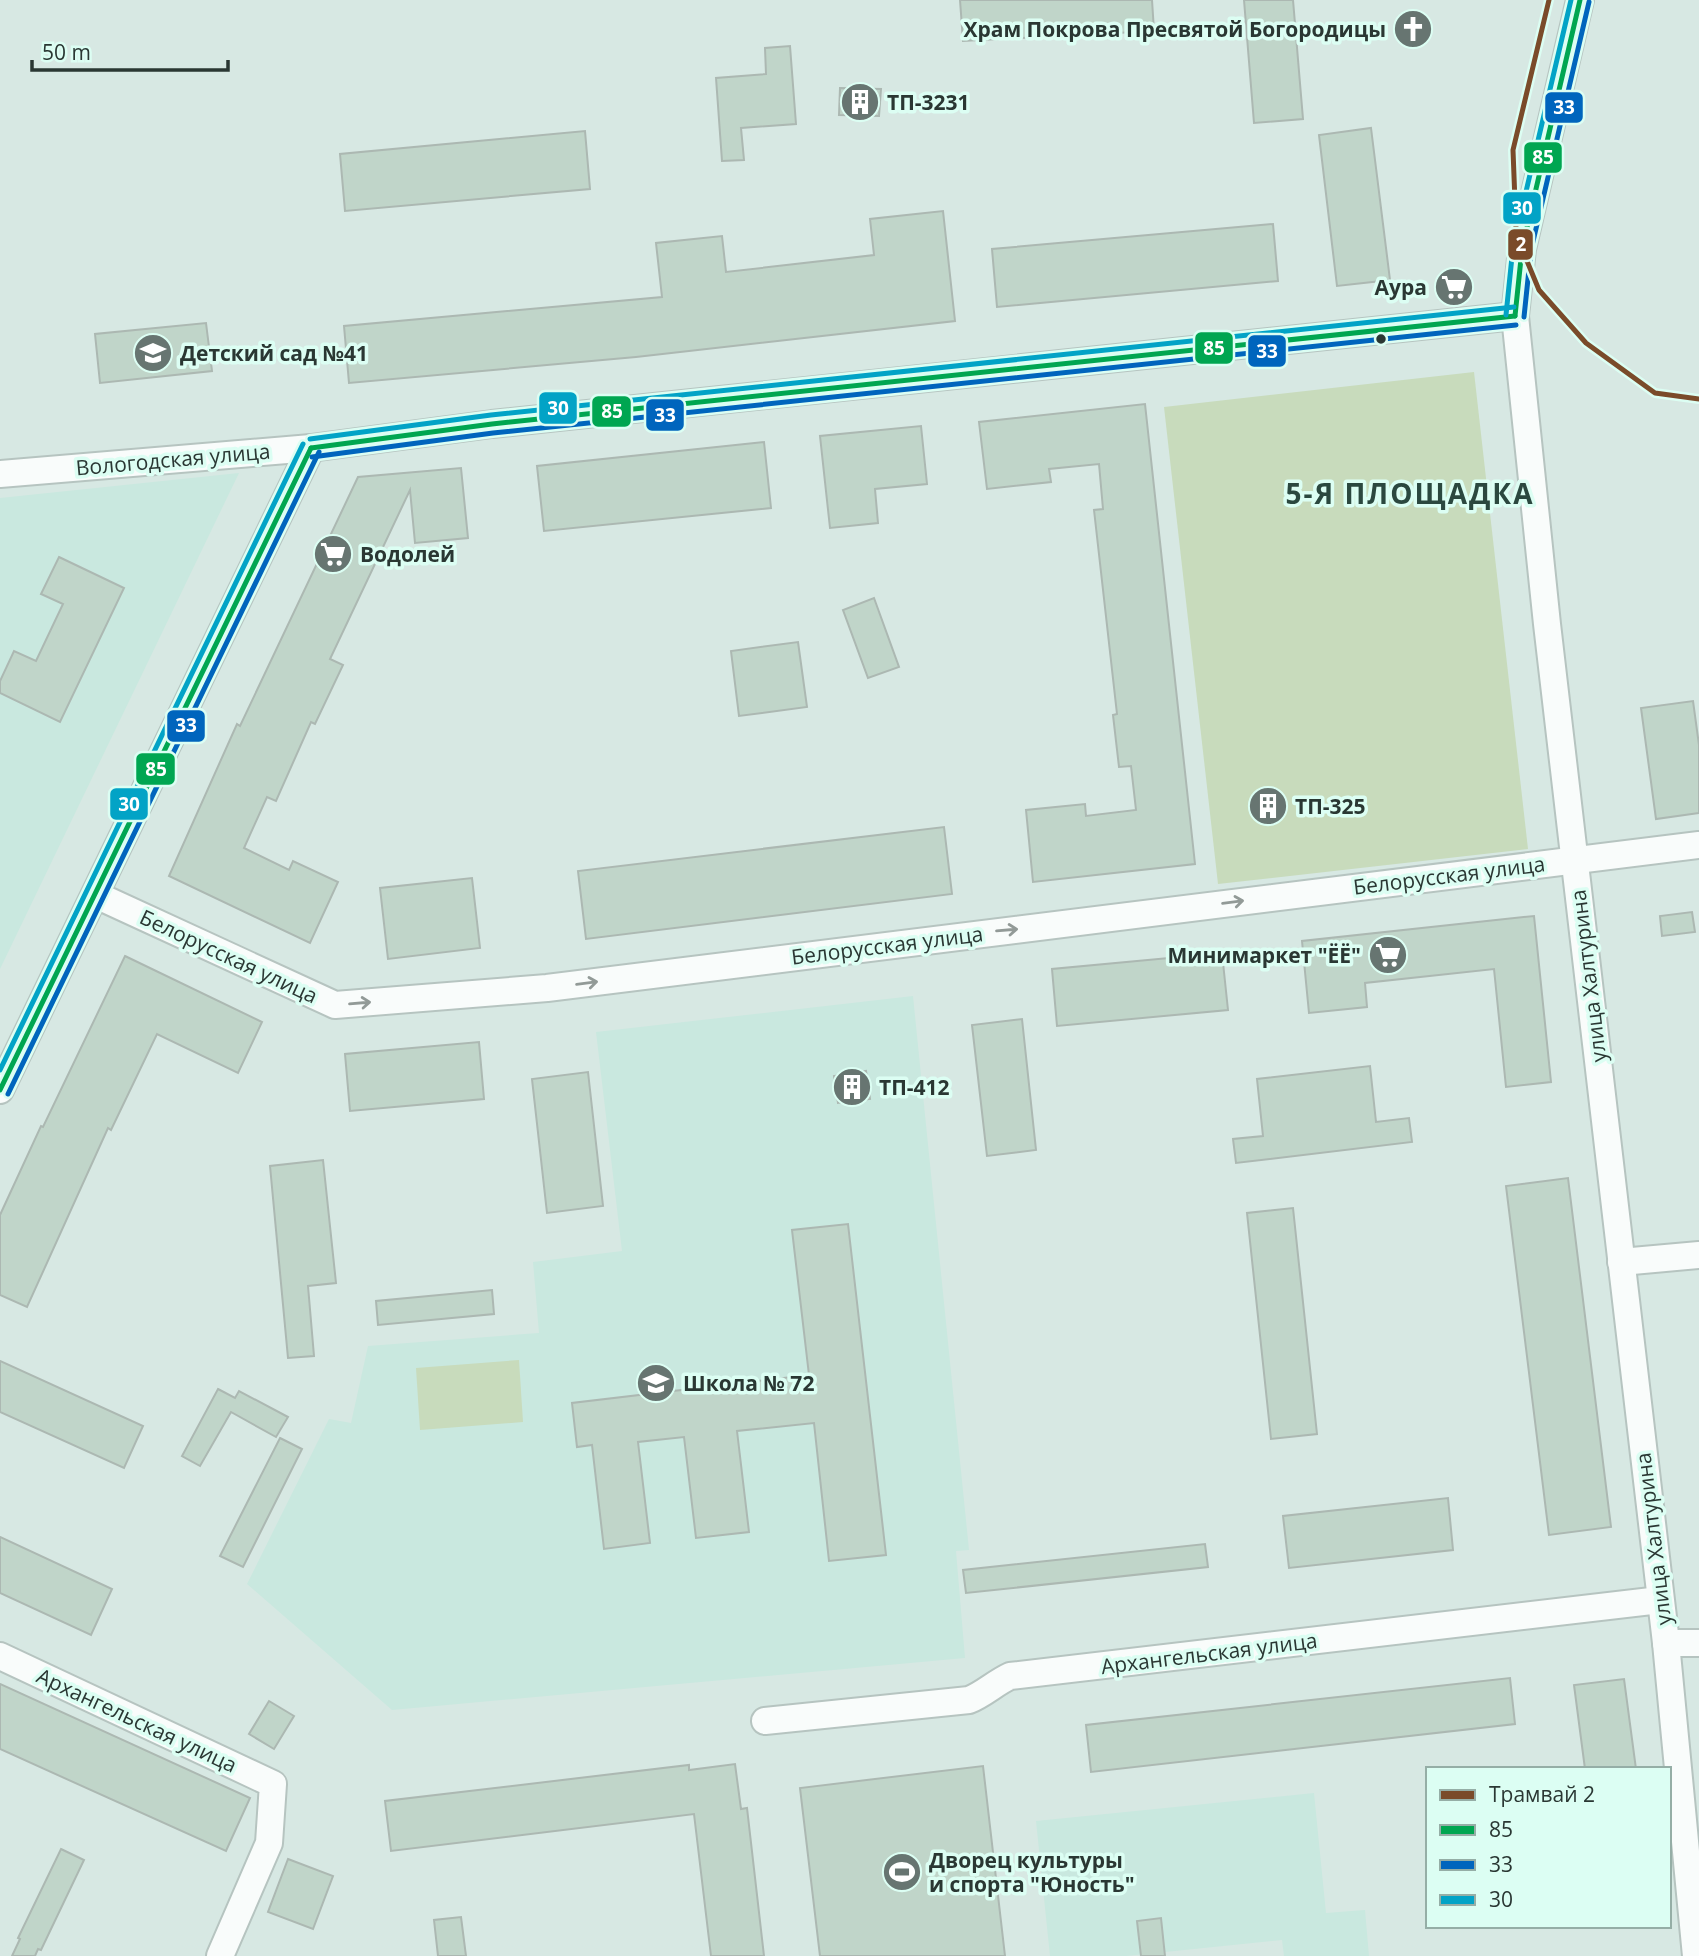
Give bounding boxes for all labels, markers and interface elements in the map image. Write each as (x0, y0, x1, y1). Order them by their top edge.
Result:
church icon: Храм Покрова Пресвятой Богородицы (1392, 8, 1434, 50)
place label: Храм Покрова Пресвятой Богородицы (963, 15, 1386, 43)
scale bar (32, 28, 228, 72)
text: 50 m (42, 38, 91, 66)
building icon: ТП-3231 (839, 81, 881, 123)
place label: ТП-3231 (887, 88, 970, 116)
line badge: 33 (1544, 91, 1584, 124)
text: 33 (1553, 94, 1575, 120)
line badge: 85 (1523, 141, 1563, 174)
text: 85 (1532, 144, 1554, 170)
line badge: 30 (1502, 191, 1542, 225)
text: 30 (1511, 195, 1533, 221)
line badge: 2 (1507, 228, 1534, 261)
text: 2 (1516, 231, 1527, 257)
supermarket icon: Аура (1433, 266, 1475, 308)
place label: Аура (1375, 273, 1427, 301)
line badge: 85 (1194, 331, 1234, 365)
school or university icon: Детский сад №41 (132, 332, 174, 374)
unlabelled marker (1374, 332, 1388, 346)
line badge: 33 (1247, 334, 1287, 368)
text: 85 (1203, 335, 1225, 361)
text: 33 (1256, 338, 1278, 364)
place label: Детский сад №41 (180, 339, 368, 367)
line badge: 30 (538, 391, 578, 425)
text: 30 (547, 395, 569, 421)
line badge: 85 (591, 395, 632, 428)
text: 85 (601, 398, 623, 424)
line badge: 33 (645, 398, 685, 432)
text: 33 (654, 402, 676, 428)
street label: Вологодская улица (75, 437, 271, 481)
district label: 5-Я ПЛОЩАДКА (1286, 474, 1534, 512)
supermarket icon: Водолей (312, 533, 354, 575)
place label: Водолей (360, 540, 455, 568)
line badge: 33 (166, 709, 206, 743)
text: 33 (175, 712, 197, 738)
line badge: 85 (135, 752, 176, 786)
text: 85 (145, 756, 167, 782)
building icon: ТП-325 (1247, 785, 1289, 827)
line badge: 30 (109, 787, 149, 821)
text: 30 (118, 791, 140, 817)
place label: ТП-325 (1295, 792, 1366, 820)
street label: Белорусская улица (1351, 849, 1547, 901)
street label: улица Халтурина (1564, 888, 1612, 1064)
one-way arrow (1221, 896, 1244, 909)
street label: Белорусская улица (136, 903, 322, 1009)
street label: Белорусская улица (789, 919, 985, 971)
one-way arrow (995, 923, 1018, 936)
supermarket icon: Минимаркет "ЁЁ" (1367, 934, 1409, 976)
place label: Минимаркет "ЁЁ" (1168, 941, 1361, 969)
one-way arrow (575, 976, 598, 989)
one-way arrow (348, 996, 371, 1009)
building icon: ТП-412 (831, 1066, 873, 1108)
place label: ТП-412 (879, 1073, 950, 1101)
school or university icon: Школа № 72 (635, 1362, 677, 1404)
place label: Школа № 72 (683, 1369, 814, 1397)
street label: улица Халтурина (1629, 1451, 1677, 1627)
street label: Архангельская улица (1099, 1626, 1319, 1680)
street label: Архангельская улица (32, 1661, 242, 1779)
legend (1426, 1767, 1671, 1928)
text: Трамвай 2 (1489, 1780, 1595, 1808)
text: 85 (1489, 1815, 1513, 1843)
place label: Дворец культуры и спорта "Юность" (929, 1846, 1135, 1898)
text: 33 (1489, 1850, 1513, 1878)
sports icon: Дворец культуры и спорта "Юность" (881, 1851, 923, 1893)
text: 30 (1489, 1885, 1513, 1913)

